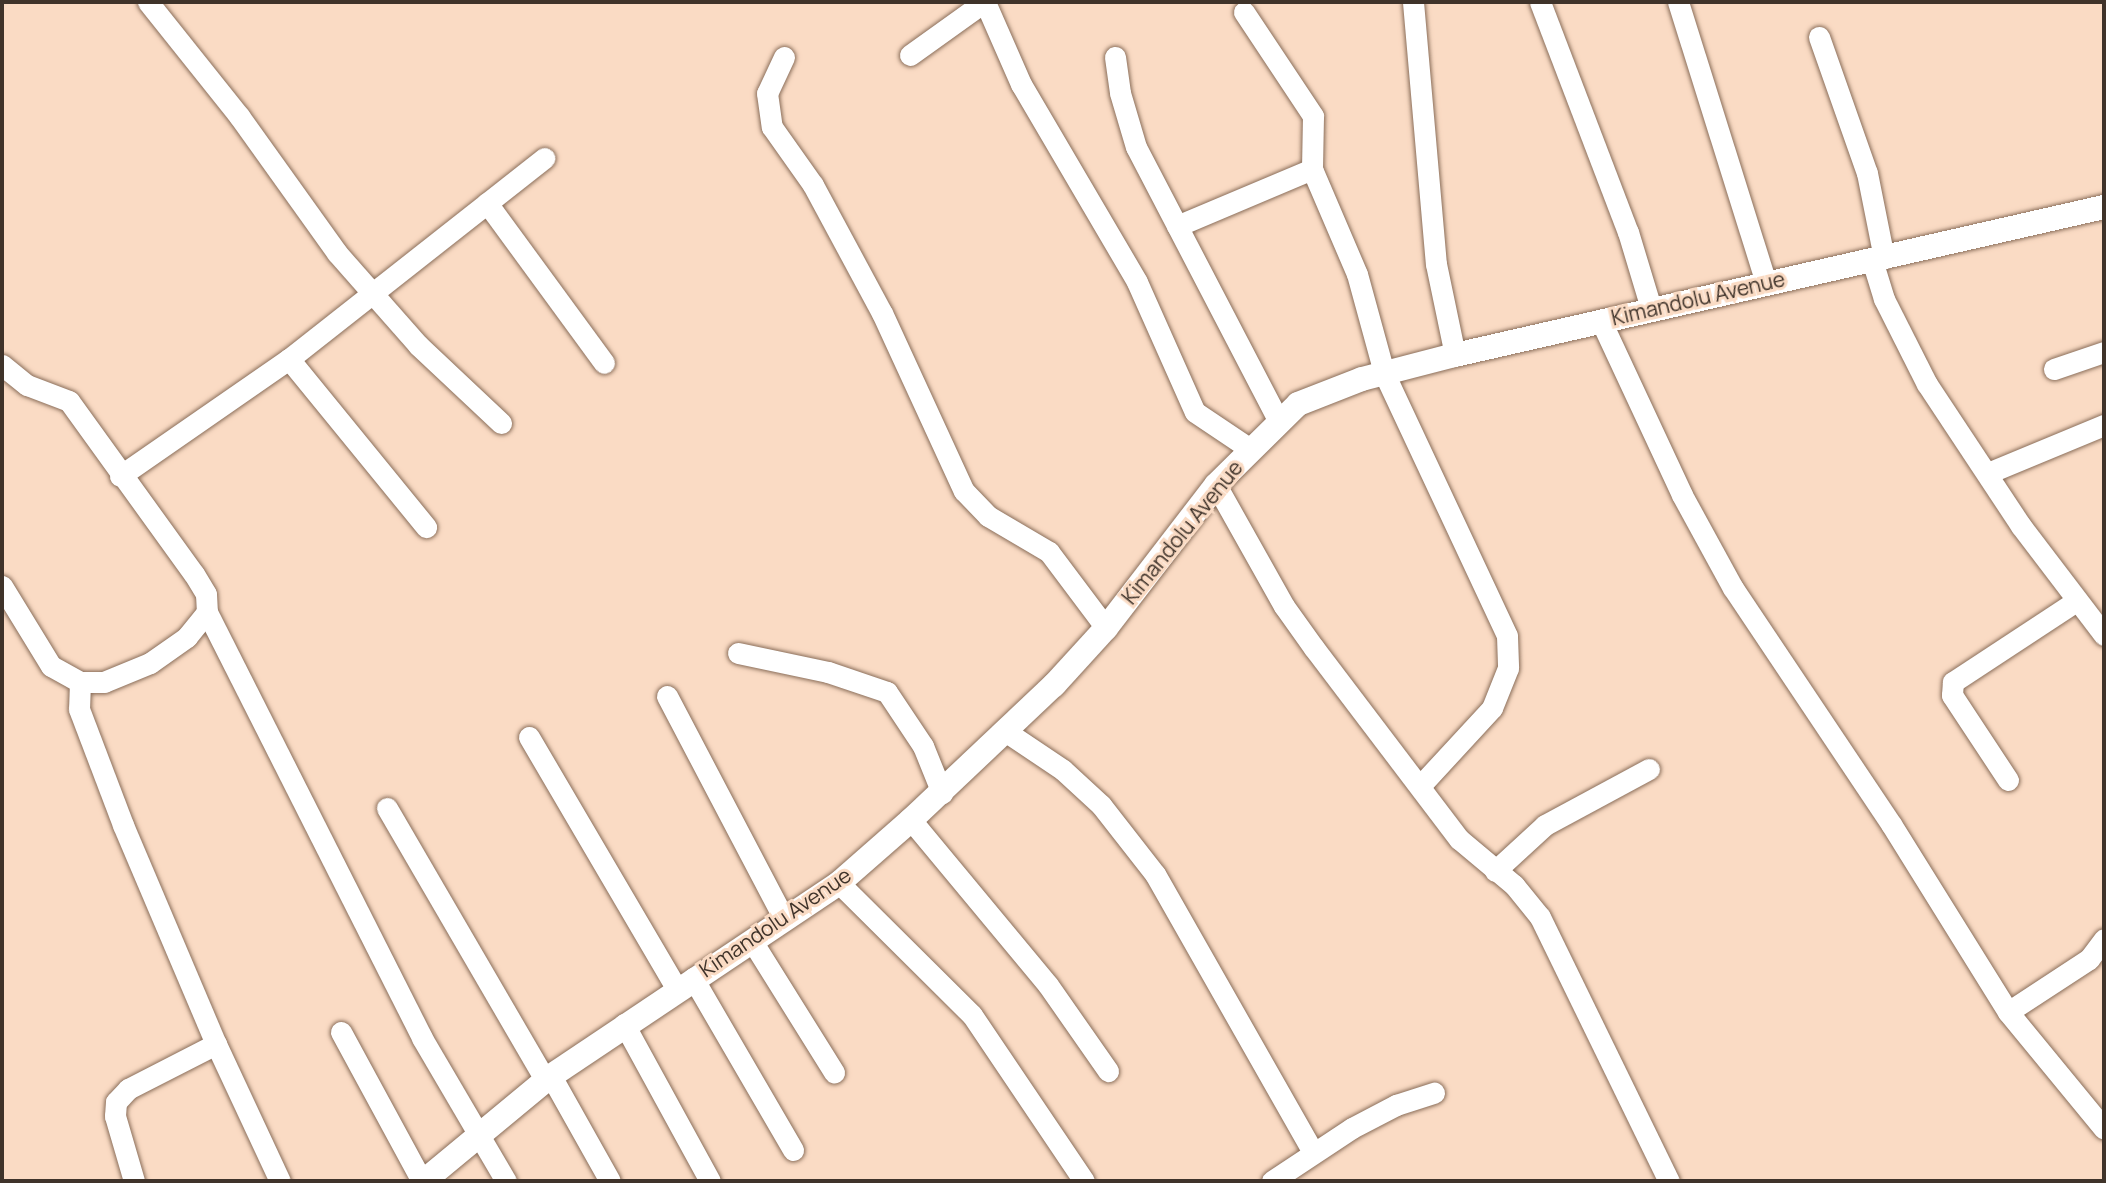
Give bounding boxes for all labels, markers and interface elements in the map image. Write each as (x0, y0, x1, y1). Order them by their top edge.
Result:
street label: Kimandolu Avenue (1609, 266, 1787, 330)
street label: Kimandolu Avenue (1116, 455, 1248, 609)
street label: Kimandolu Avenue (694, 862, 856, 982)

